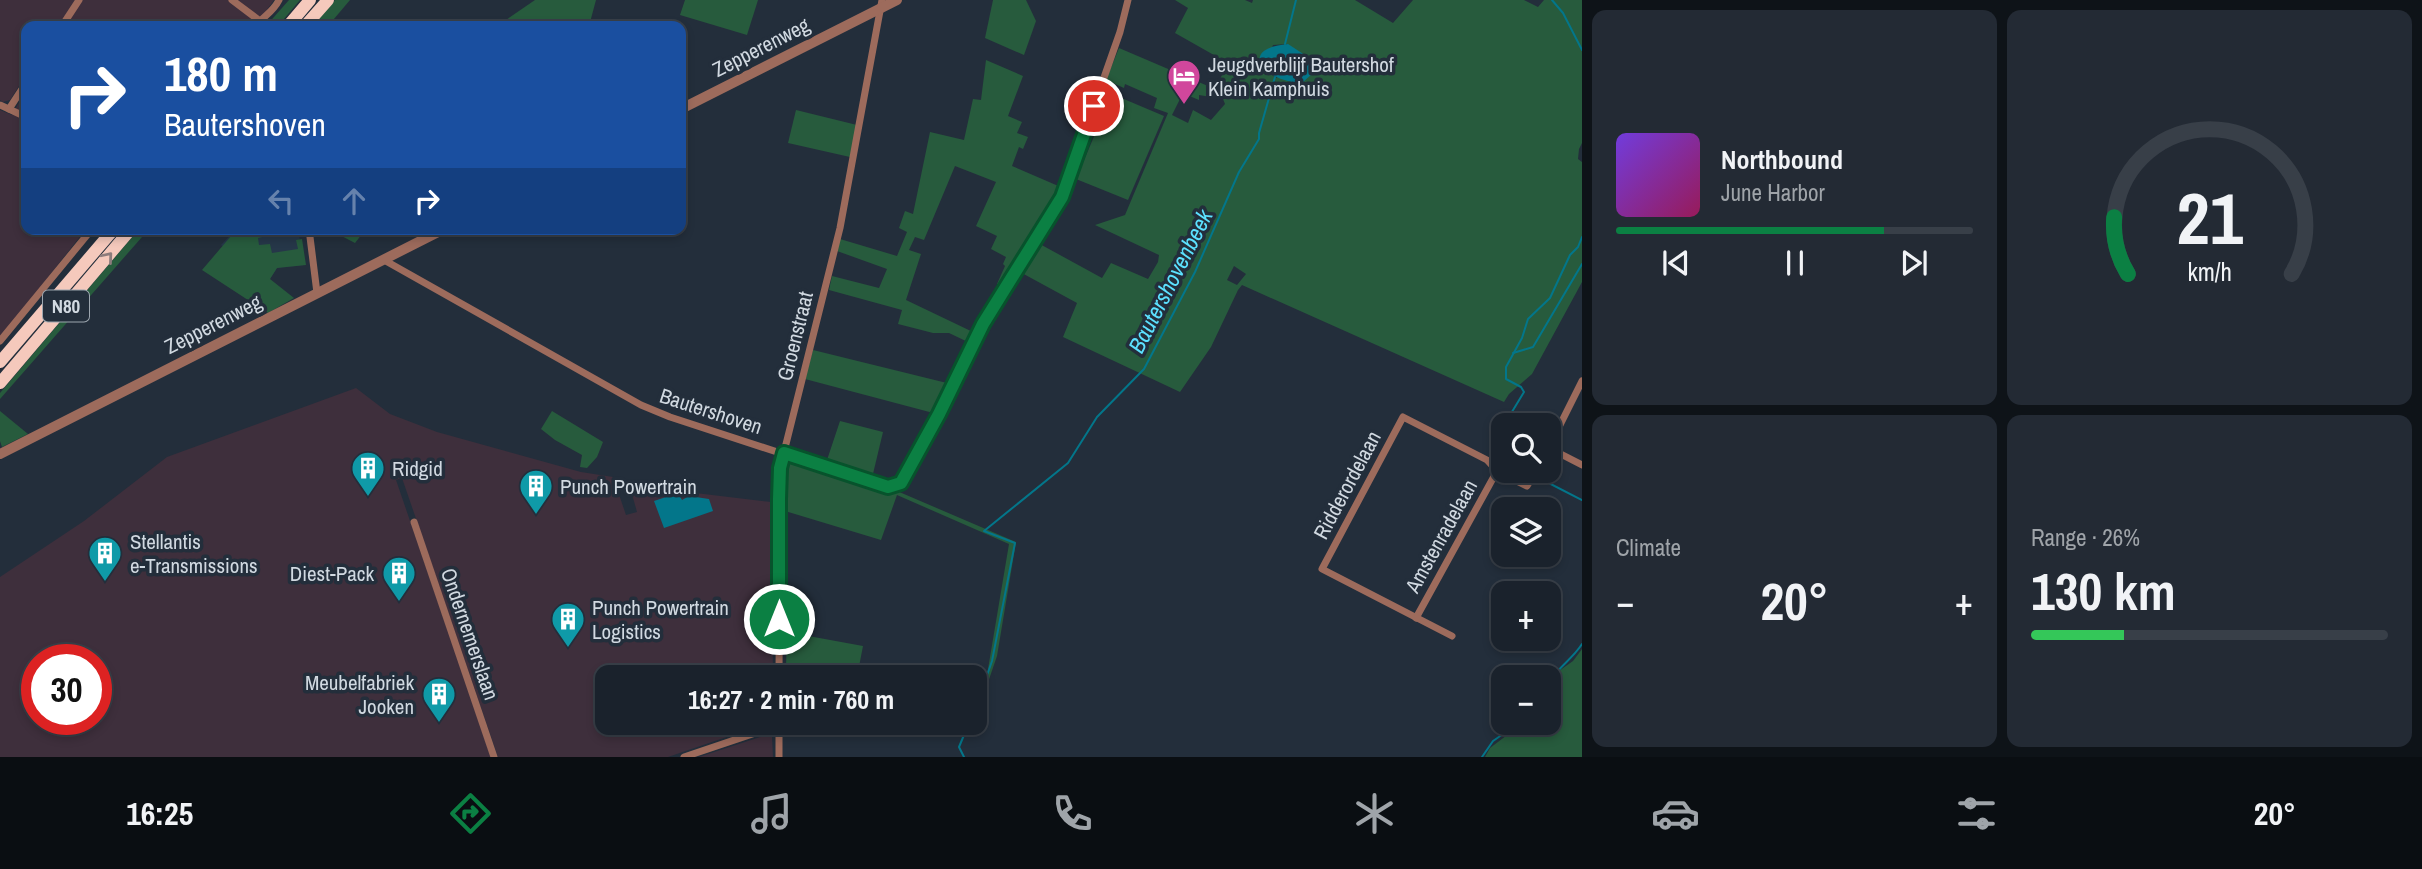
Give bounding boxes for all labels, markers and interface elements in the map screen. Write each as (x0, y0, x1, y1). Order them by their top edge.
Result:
street label: Zepperenweg (708, 10, 815, 84)
text: 180 m (164, 40, 278, 106)
icon: right (49, 49, 140, 140)
place label: Jeugdverblijf Bautershof Klein Kamphuis (1208, 50, 1394, 103)
hotel icon: Jeugdverblijf Bautershof Klein Kamphuis (1165, 57, 1203, 106)
pin (1064, 76, 1124, 136)
icon: arrive (1075, 87, 1113, 125)
text: Bautershoven (164, 103, 326, 146)
text: Northbound (1721, 142, 1843, 177)
text: 21 (2176, 169, 2243, 267)
text: June Harbor (1721, 177, 1825, 208)
icon: left (262, 182, 300, 220)
icon: ahead (335, 182, 373, 220)
icon: right (408, 182, 446, 220)
water label: Bautershovenbeek (1120, 203, 1220, 358)
icon: previous (1657, 244, 1695, 282)
icon: pause (1776, 244, 1814, 282)
icon: next (1895, 244, 1933, 282)
one-way arrow (100, 252, 112, 265)
text: km/h (2187, 255, 2232, 289)
street label: Zepperenweg (160, 287, 267, 361)
street label: Groenstraat (770, 288, 820, 384)
road number: N80 (43, 290, 89, 322)
street label: Bautershoven (656, 381, 766, 441)
map controls (1491, 413, 1561, 735)
button: search (1491, 413, 1561, 483)
street label: Ridderordelaan (1306, 426, 1388, 544)
building icon: Ridgid (349, 449, 387, 498)
place label: Ridgid (392, 454, 443, 483)
building icon: Punch Powertrain (517, 467, 555, 516)
place label: Punch Powertrain (560, 472, 697, 501)
street label: Amstenradelaan (1397, 474, 1484, 599)
button: layers (1491, 497, 1561, 567)
text: Range · 26% (2031, 522, 2140, 553)
place label: Stellantis e-Transmissions (130, 527, 258, 580)
text: Climate (1616, 532, 1681, 563)
building icon: Stellantis e-Transmissions (86, 534, 124, 583)
building icon: Diest-Pack (380, 554, 418, 603)
text: 130 km (2031, 556, 2176, 626)
place label: Diest-Pack (290, 559, 374, 588)
street label: Ondernemerslaan (434, 564, 506, 704)
text: 20° (1760, 566, 1829, 636)
text: − (1616, 576, 1634, 627)
text: + (1955, 576, 1973, 627)
button: + (1491, 581, 1561, 651)
position arrow (742, 582, 816, 656)
place label: Punch Powertrain Logistics (592, 593, 729, 646)
building icon: Punch Powertrain Logistics (549, 600, 587, 649)
speed limit sign: 30 (21, 644, 112, 735)
button: − (1491, 665, 1561, 735)
place label: Meubelfabriek Jooken (305, 668, 414, 721)
building icon: Meubelfabriek Jooken (420, 675, 458, 724)
text: 16:27 · 2 min · 760 m (688, 682, 894, 717)
icon: directions (446, 789, 495, 838)
icon: music (747, 789, 796, 838)
icon: phone (1048, 789, 1097, 838)
icon: climate (1350, 789, 1399, 838)
icon: car (1651, 789, 1700, 838)
icon: filters (1952, 789, 2001, 838)
text: 16:25 (126, 792, 193, 835)
text: 20° (2254, 792, 2296, 835)

